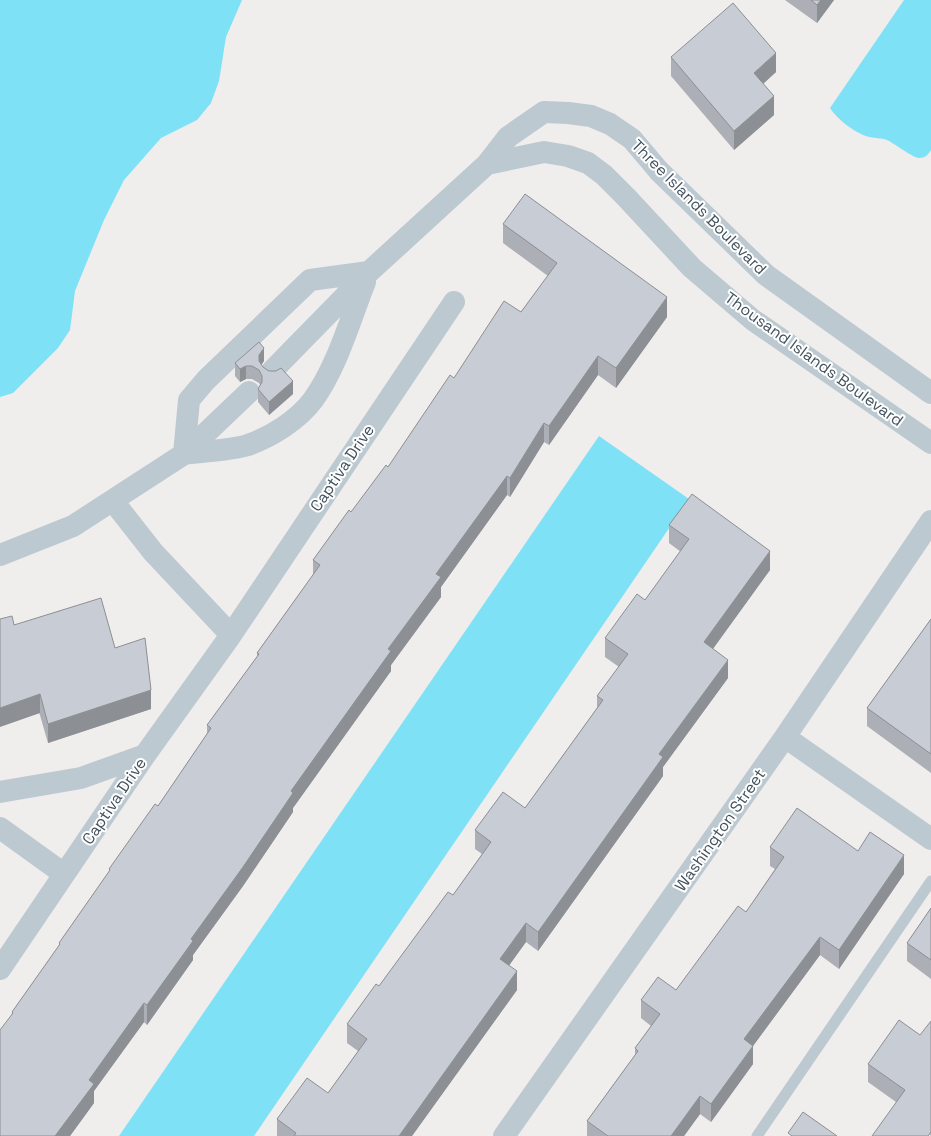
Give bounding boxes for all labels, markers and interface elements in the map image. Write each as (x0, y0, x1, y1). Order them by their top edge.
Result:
street label: Three Islands Boulevard (627, 135, 771, 279)
street label: Thousand Islands Boulevard (721, 287, 907, 431)
street label: Captiva Drive (305, 420, 379, 516)
street label: Captiva Drive (77, 753, 151, 849)
street label: Washington Street (670, 765, 770, 895)

